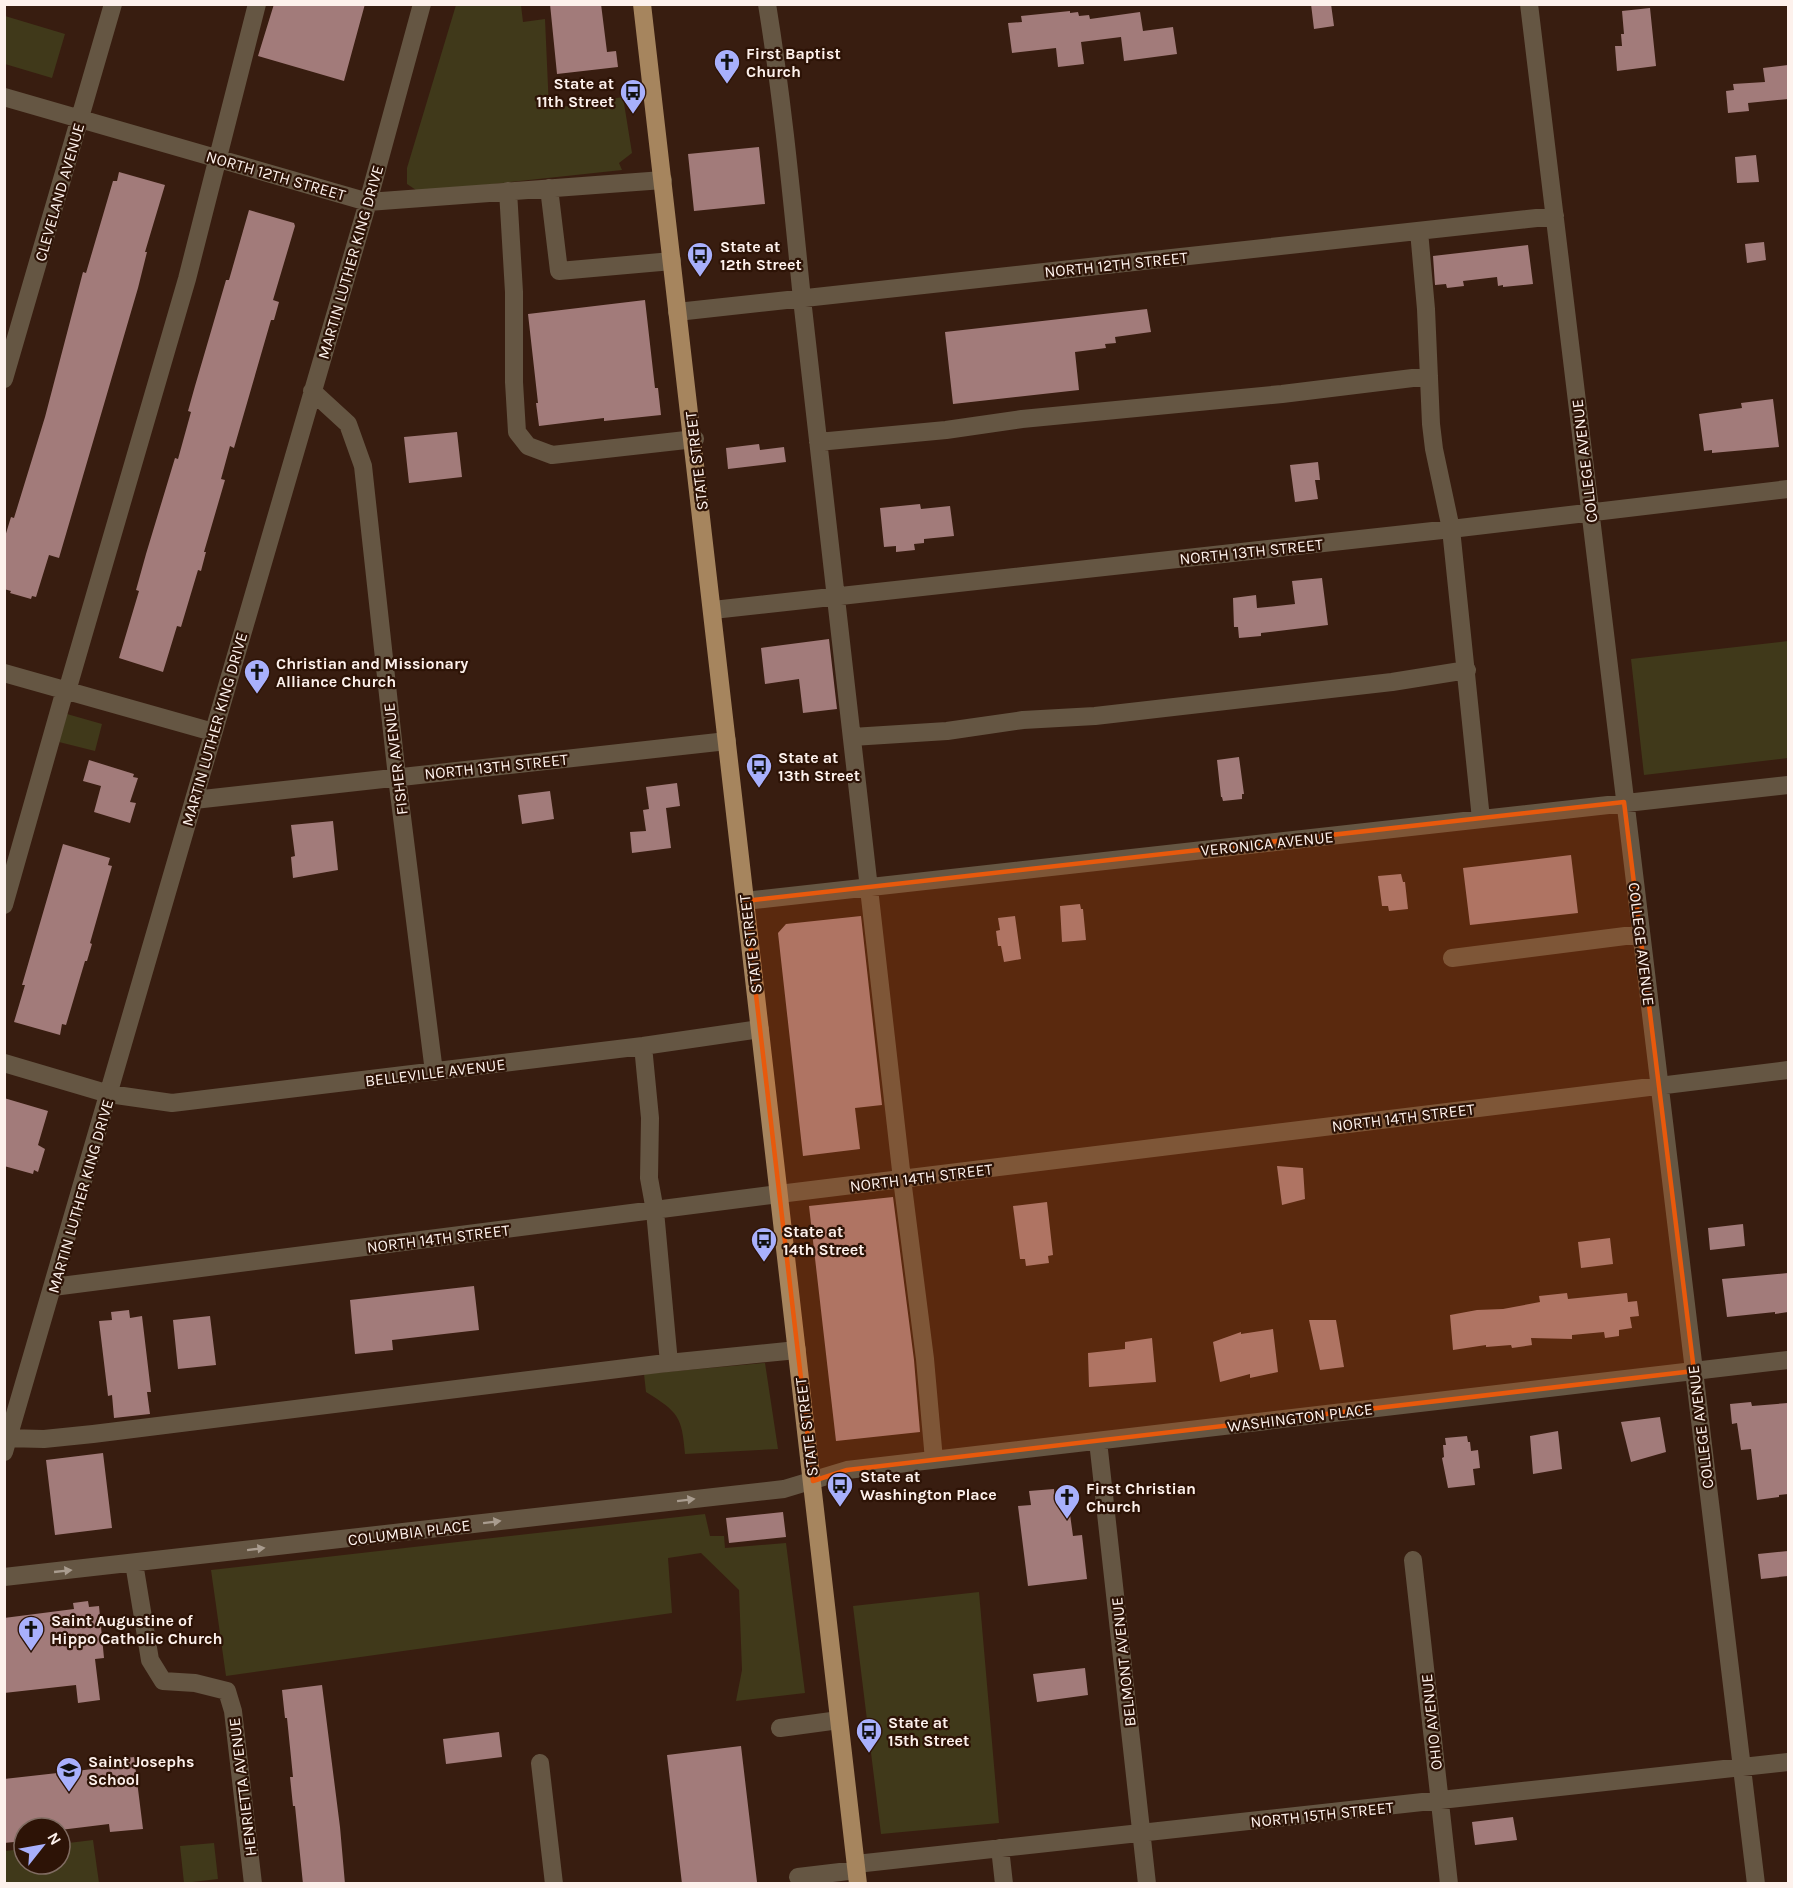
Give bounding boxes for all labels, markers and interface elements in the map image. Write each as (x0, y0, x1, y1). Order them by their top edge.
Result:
place label: First Baptist Church (746, 44, 841, 81)
church icon: First Baptist Church (712, 47, 742, 85)
place label: State at 11th Street (536, 74, 614, 111)
bus stop icon: State at 11th Street (618, 77, 648, 115)
street label: CLEVELAND AVENUE (31, 121, 88, 264)
street label: NORTH 12TH STREET (204, 146, 348, 204)
street label: MARTIN LUTHER KING DRIVE (314, 163, 387, 361)
place label: State at 12th Street (720, 237, 802, 274)
bus stop icon: State at 12th Street (685, 240, 715, 278)
street label: NORTH 12TH STREET (1043, 248, 1189, 281)
street label: COLLEGE AVENUE (1567, 398, 1602, 524)
street label: STATE STREET (681, 410, 712, 512)
street label: NORTH 13TH STREET (1178, 535, 1324, 568)
street label: MARTIN LUTHER KING DRIVE (178, 630, 251, 828)
place label: Christian and Missionary Alliance Church (276, 654, 468, 691)
church icon: Christian and Missionary Alliance Church (242, 657, 272, 695)
street label: FISHER AVENUE (379, 702, 412, 816)
place label: State at 13th Street (778, 748, 860, 785)
street label: NORTH 13TH STREET (423, 750, 569, 783)
bus stop icon: State at 13th Street (744, 751, 774, 789)
street label: VERONICA AVENUE (1200, 827, 1334, 860)
street label: COLLEGE AVENUE (1624, 881, 1659, 1007)
street label: STATE STREET (735, 893, 766, 995)
street label: BELLEVILLE AVENUE (364, 1054, 506, 1091)
street label: MARTIN LUTHER KING DRIVE (44, 1097, 117, 1295)
street label: NORTH 14TH STREET (1331, 1099, 1476, 1136)
street label: NORTH 14TH STREET (849, 1159, 994, 1196)
street label: NORTH 14TH STREET (366, 1220, 511, 1257)
place label: State at 14th Street (783, 1222, 865, 1259)
bus stop icon: State at 14th Street (749, 1225, 779, 1263)
street label: COLLEGE AVENUE (1683, 1364, 1718, 1490)
street label: STATE STREET (791, 1376, 822, 1478)
street label: WASHINGTON PLACE (1226, 1399, 1374, 1436)
place label: State at Washington Place (860, 1467, 997, 1504)
bus stop icon: State at Washington Place (825, 1470, 855, 1508)
place label: First Christian Church (1086, 1479, 1196, 1516)
church icon: First Christian Church (1052, 1482, 1082, 1520)
one-way arrow (676, 1495, 695, 1505)
street label: COLUMBIA PLACE (347, 1516, 471, 1549)
one-way arrow (483, 1518, 502, 1527)
one-way arrow (247, 1544, 266, 1554)
one-way arrow (53, 1566, 72, 1576)
street label: BELMONT AVENUE (1107, 1596, 1140, 1728)
place label: Saint Augustine of Hippo Catholic Church (51, 1611, 223, 1648)
church icon: Saint Augustine of Hippo Catholic Church (16, 1614, 46, 1652)
street label: OHIO AVENUE (1417, 1673, 1446, 1771)
place label: State at 15th Street (888, 1713, 969, 1750)
bus stop icon: State at 15th Street (854, 1716, 884, 1754)
street label: HENRIETTA AVENUE (225, 1717, 260, 1857)
place label: Saint Josephs School (88, 1752, 194, 1789)
school or university icon: Saint Josephs School (54, 1755, 84, 1793)
street label: NORTH 15TH STREET (1250, 1798, 1395, 1831)
north arrow (12, 1816, 72, 1876)
text: N (43, 1829, 66, 1848)

